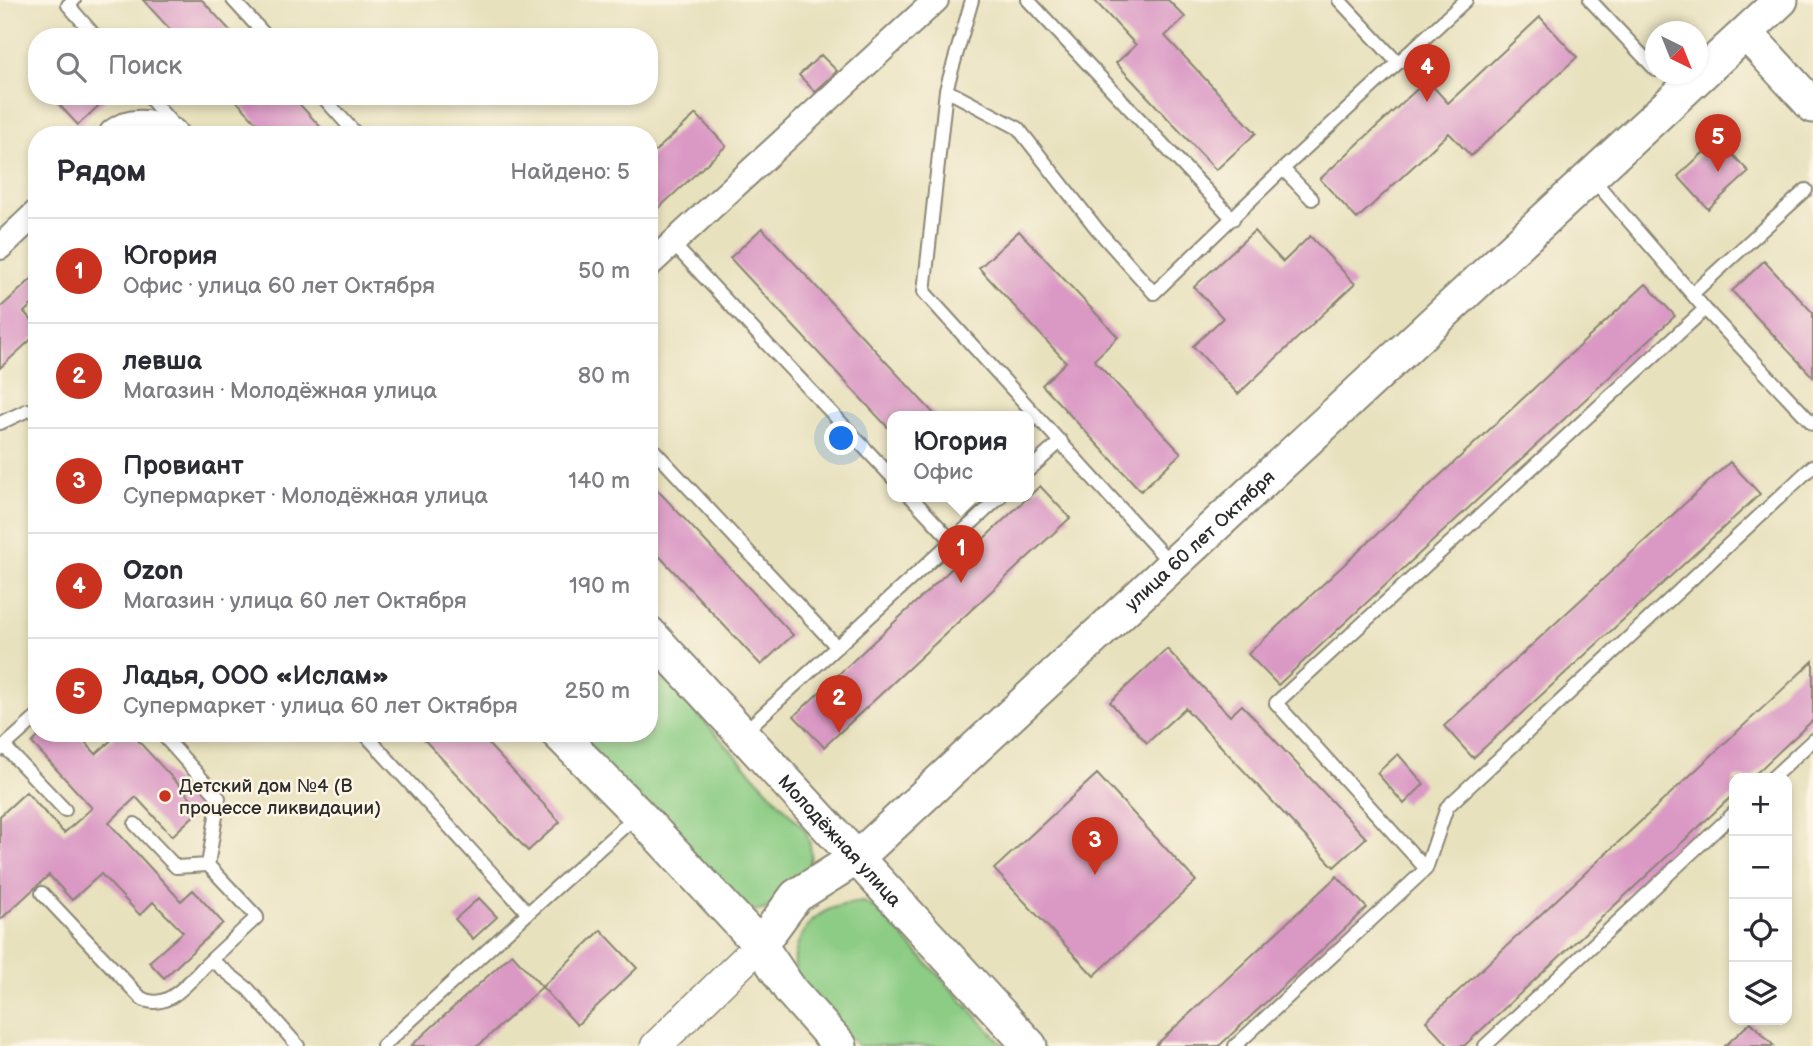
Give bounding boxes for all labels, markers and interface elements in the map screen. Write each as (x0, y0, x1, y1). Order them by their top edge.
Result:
north arrow (1645, 21, 1708, 84)
search box (28, 28, 658, 105)
pin: 4 (1404, 44, 1450, 102)
icon: search (52, 48, 90, 86)
text: Поиск (108, 51, 182, 82)
pin: 5 (1695, 114, 1741, 172)
text: Рядом (56, 154, 146, 190)
text: Найдено: 5 (510, 158, 630, 186)
text: Югория (123, 241, 218, 272)
text: 1 (74, 257, 84, 285)
text: 50 m (578, 257, 630, 285)
text: Офис · улица 60 лет Октября (123, 272, 435, 300)
text: левша (123, 346, 202, 377)
text: 2 (72, 362, 86, 390)
text: 80 m (578, 362, 630, 390)
text: Магазин · Молодёжная улица (123, 377, 437, 405)
popup (887, 411, 1034, 502)
your location (824, 421, 858, 455)
text: Югория (913, 427, 1008, 458)
text: Провиант (123, 451, 244, 482)
text: Офис (913, 458, 973, 486)
street label: улица 60 лет Октября (1121, 466, 1280, 616)
text: 3 (72, 467, 86, 495)
text: 140 m (568, 467, 630, 495)
text: Супермаркет · Молодёжная улица (123, 482, 488, 510)
pin: 1 (938, 525, 984, 583)
text: Ozon (123, 556, 184, 587)
text: 4 (72, 572, 86, 600)
text: 190 m (569, 572, 630, 600)
text: Магазин · улица 60 лет Октября (123, 587, 467, 615)
text: Ладья, ООО «Ислам» (123, 661, 389, 692)
pin: 2 (816, 675, 862, 733)
text: 5 (72, 677, 86, 705)
text: 250 m (564, 677, 630, 705)
text: Супермаркет · улица 60 лет Октября (123, 692, 518, 720)
street label: Молодёжная улица (773, 771, 906, 912)
map controls (1729, 773, 1792, 1025)
button: + (1729, 773, 1792, 836)
place label: Детский дом №4 (В процессе ликвидации) (179, 775, 381, 820)
marker: Детский дом №4 (В процессе ликвидации) (157, 788, 173, 804)
pin: 3 (1072, 817, 1118, 875)
button: − (1729, 836, 1792, 899)
button: locate (1729, 899, 1792, 962)
button: layers (1729, 962, 1792, 1025)

